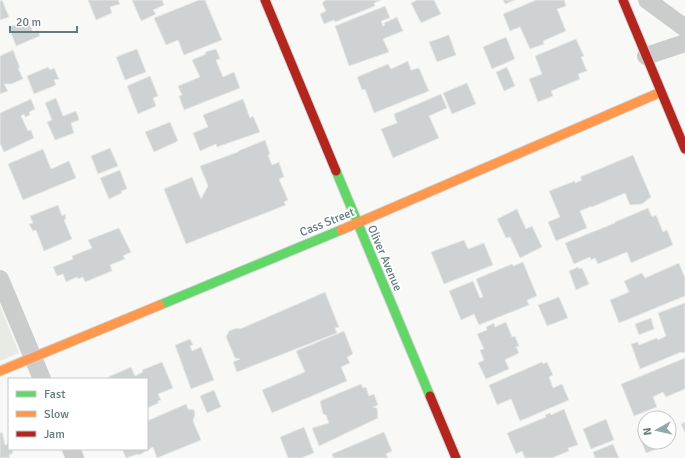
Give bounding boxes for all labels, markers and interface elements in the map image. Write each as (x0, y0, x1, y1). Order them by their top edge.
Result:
scale bar (10, 8, 77, 34)
text: 20 m (16, 15, 41, 30)
street label: Cass Street (298, 205, 357, 240)
street label: Oliver Avenue (364, 223, 405, 294)
legend (8, 378, 148, 450)
text: Fast (44, 387, 65, 402)
text: Slow (44, 407, 69, 422)
north arrow (637, 410, 677, 450)
text: Jam (44, 427, 65, 442)
text: N (641, 427, 655, 436)

